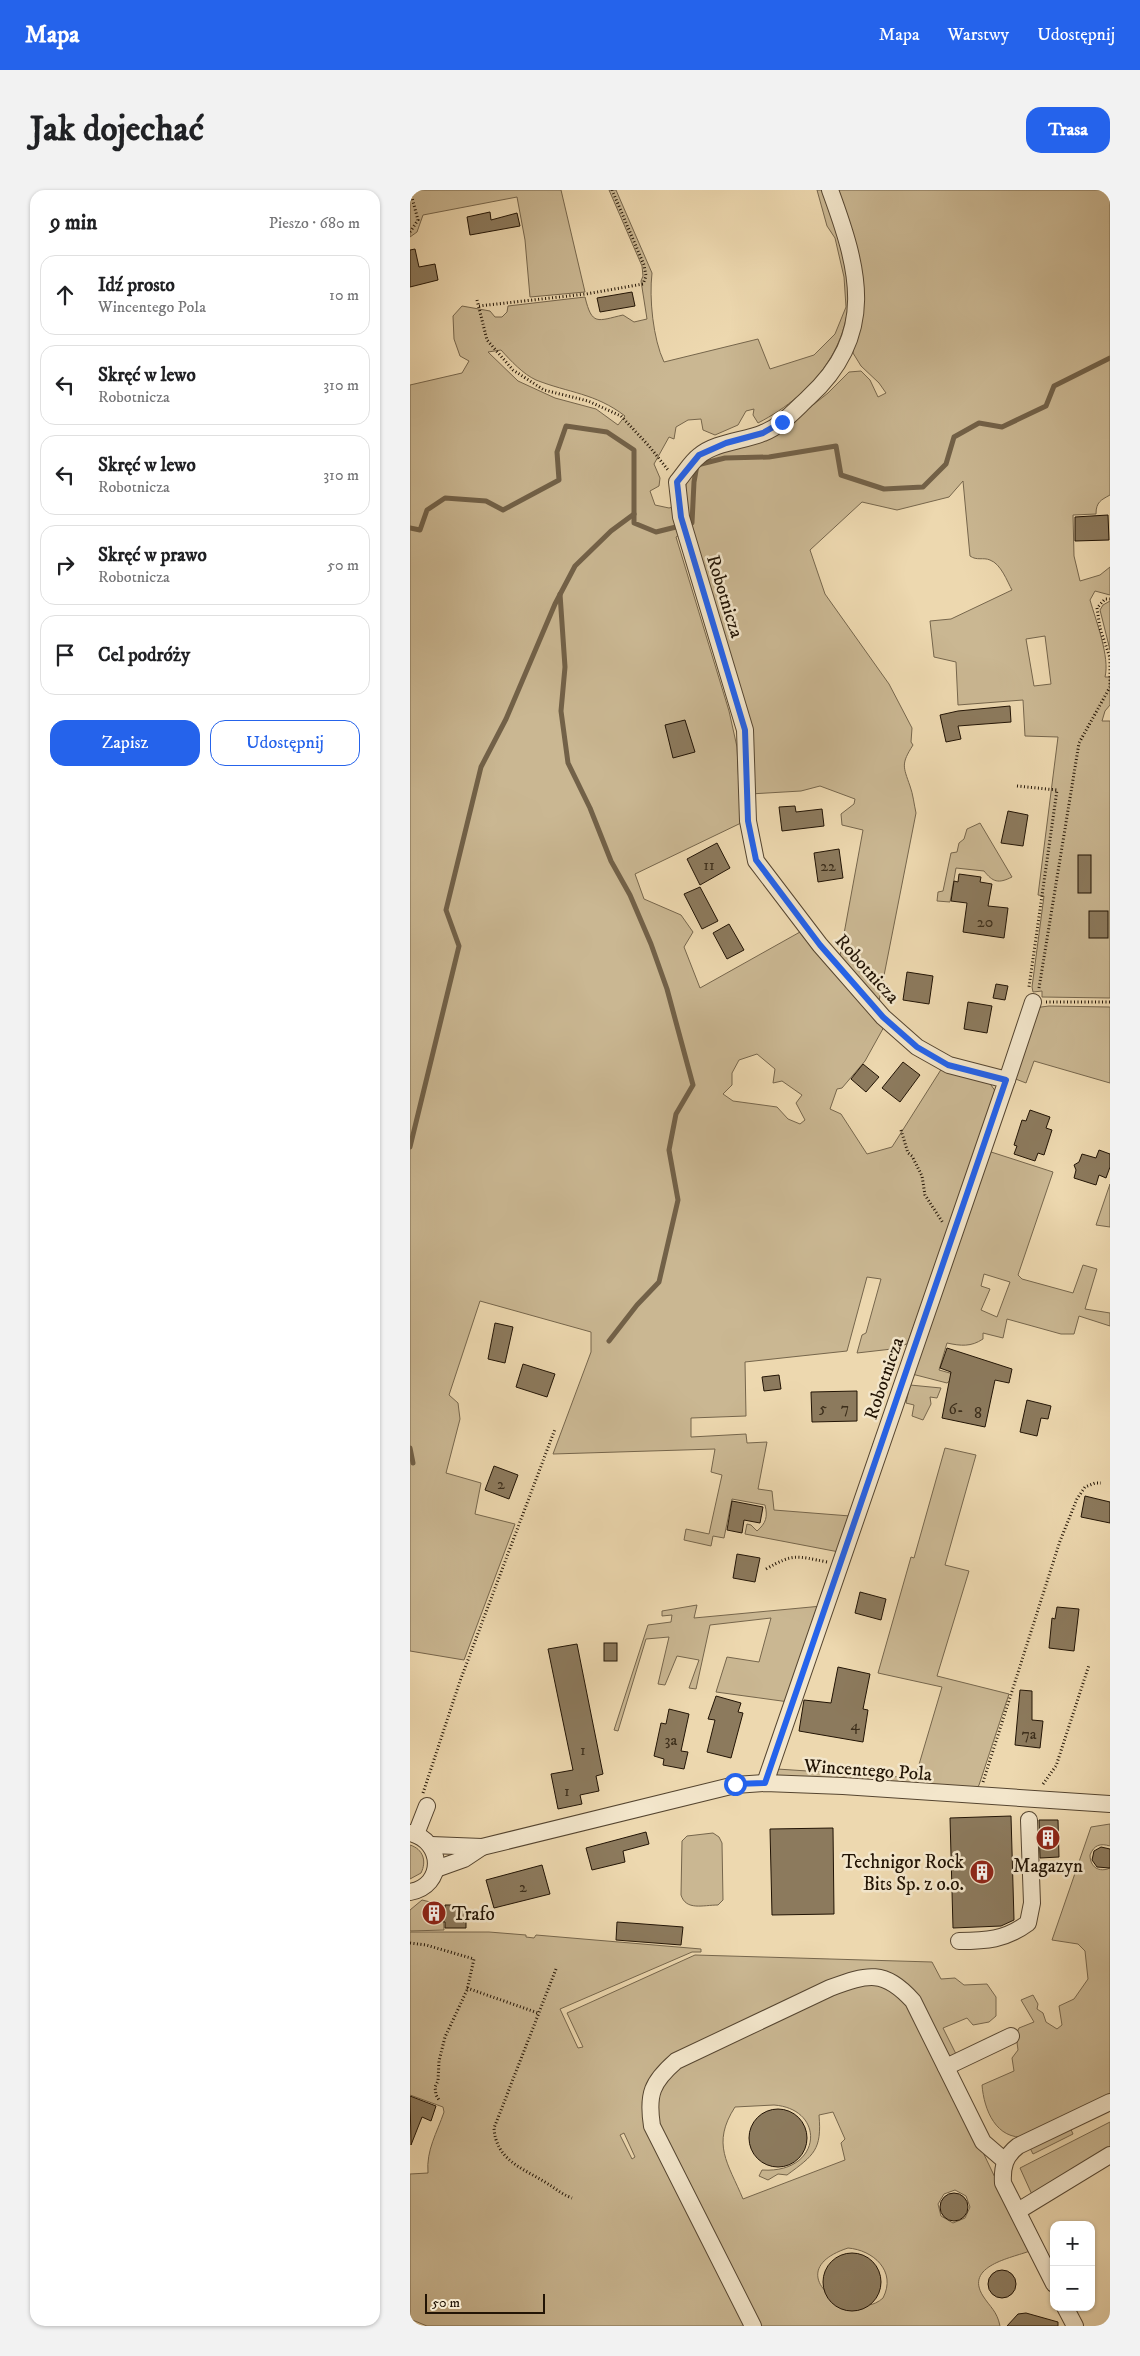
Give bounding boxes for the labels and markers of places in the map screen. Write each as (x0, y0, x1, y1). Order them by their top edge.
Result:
building icon: Magazyn (1035, 1825, 1061, 1851)
place label: Technigor Rock Bits Sp. z o.o. (842, 1851, 965, 1896)
place label: Magazyn (1013, 1855, 1083, 1878)
building icon: Technigor Rock Bits Sp. z o.o. (969, 1859, 995, 1885)
building icon: Trafo (421, 1900, 447, 1926)
place label: Trafo (452, 1903, 495, 1926)

